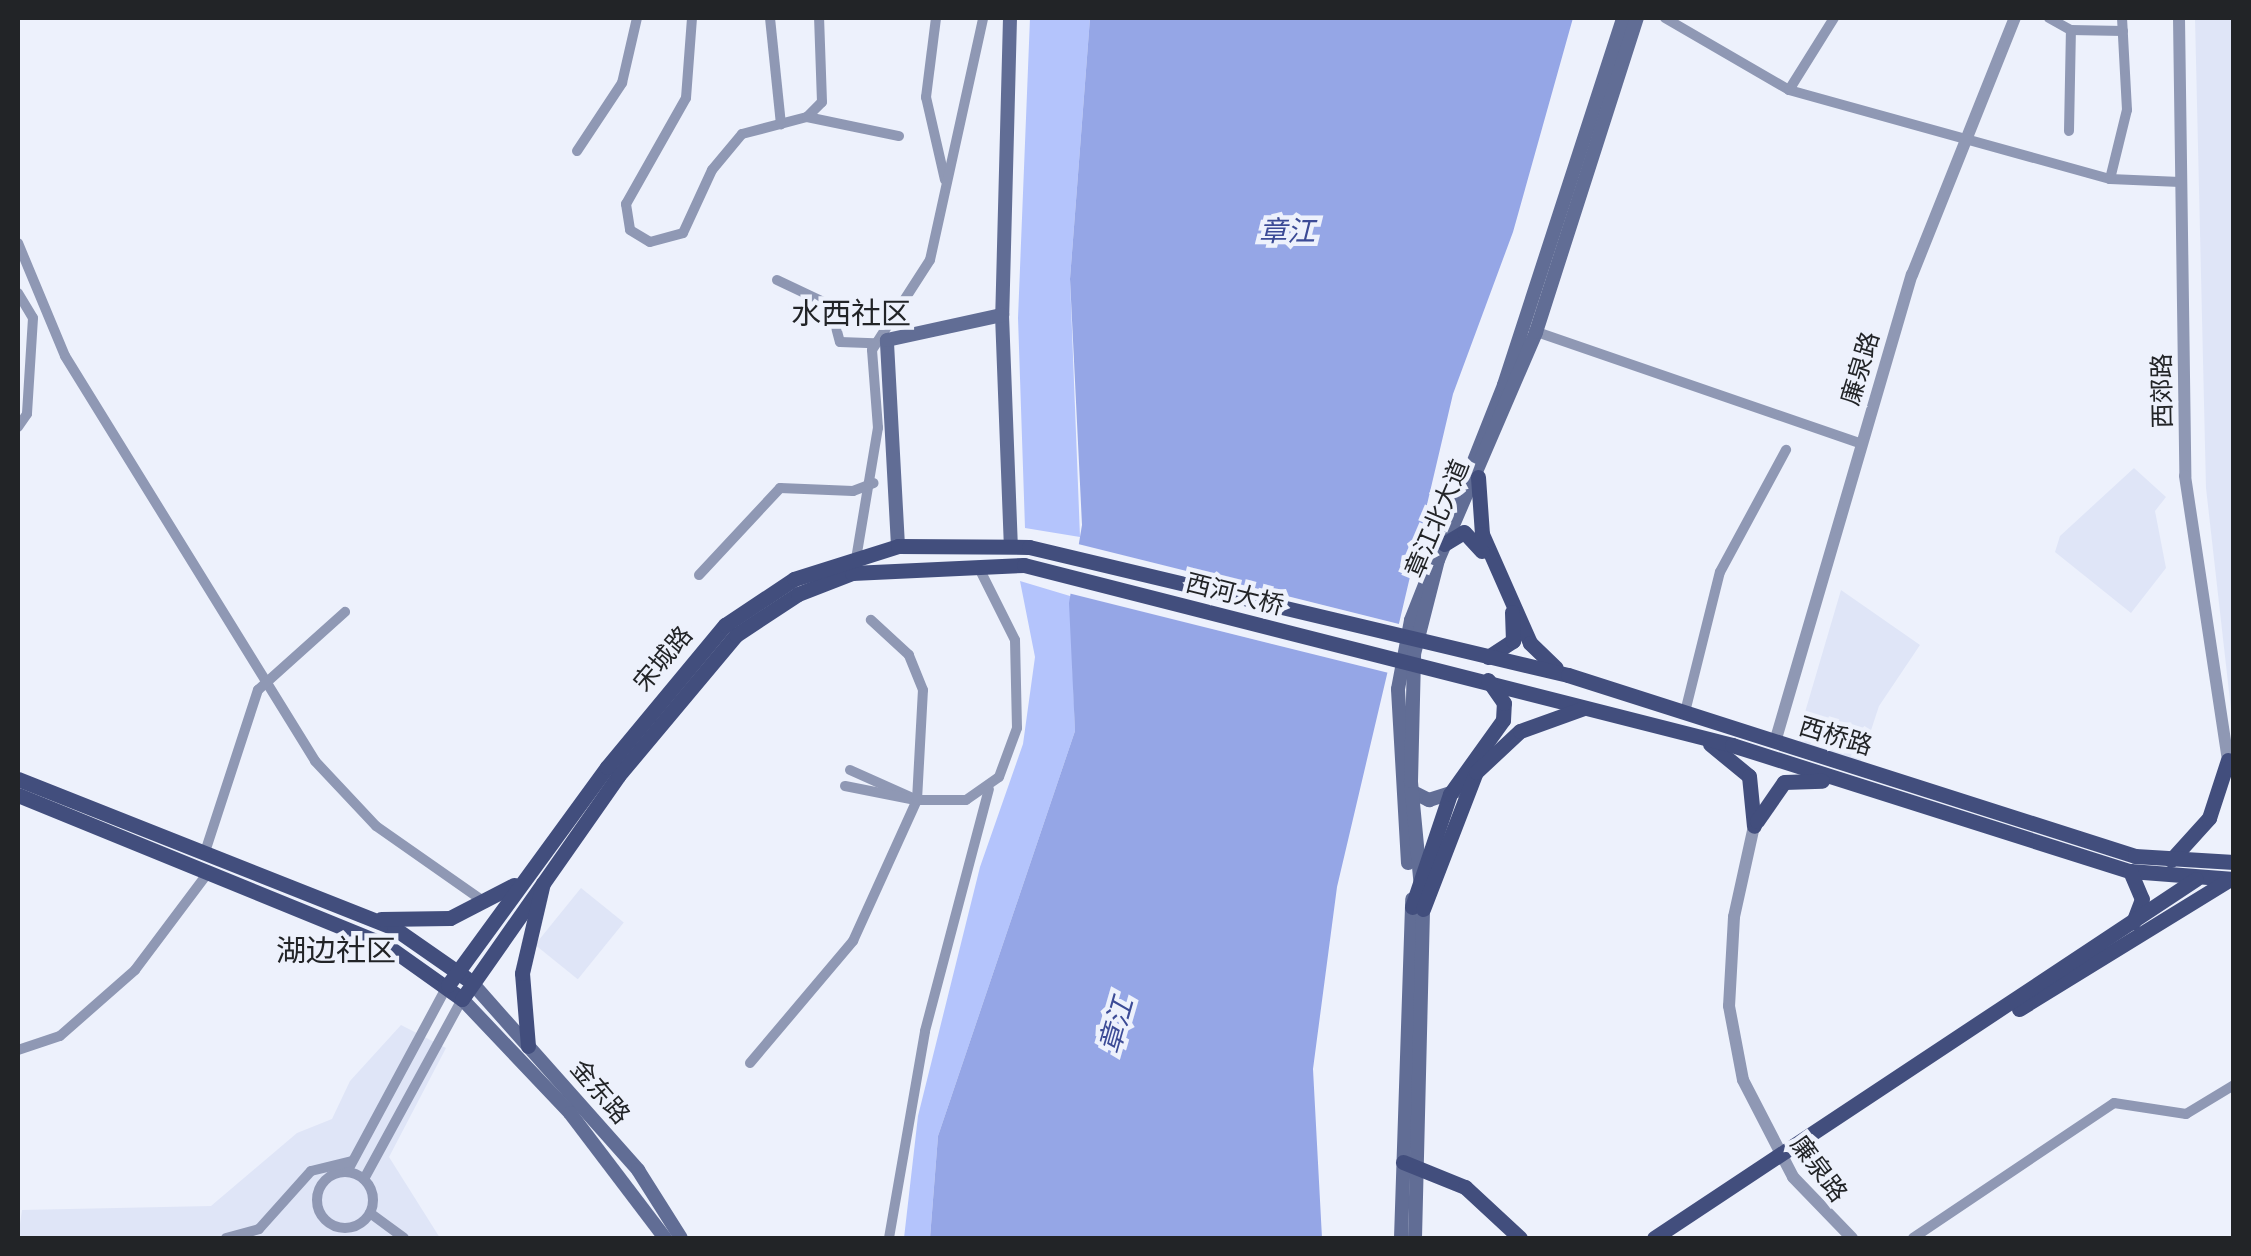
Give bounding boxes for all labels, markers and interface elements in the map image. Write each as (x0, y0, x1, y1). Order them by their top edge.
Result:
water label: 章江 (1259, 213, 1315, 247)
district label: 水西社区 (791, 295, 911, 331)
street label: 廉泉路 (1834, 328, 1884, 408)
street label: 西郊路 (2145, 353, 2177, 429)
street label: 章江北大道 (1398, 455, 1474, 581)
street label: 西河大桥 (1183, 566, 1287, 620)
street label: 宋城路 (626, 620, 698, 696)
street label: 西桥路 (1796, 710, 1876, 760)
district label: 湖边社区 (276, 932, 396, 968)
water label: 章江 (1091, 993, 1139, 1057)
street label: 金东路 (565, 1053, 637, 1129)
street label: 廉泉路 (1785, 1129, 1855, 1207)

